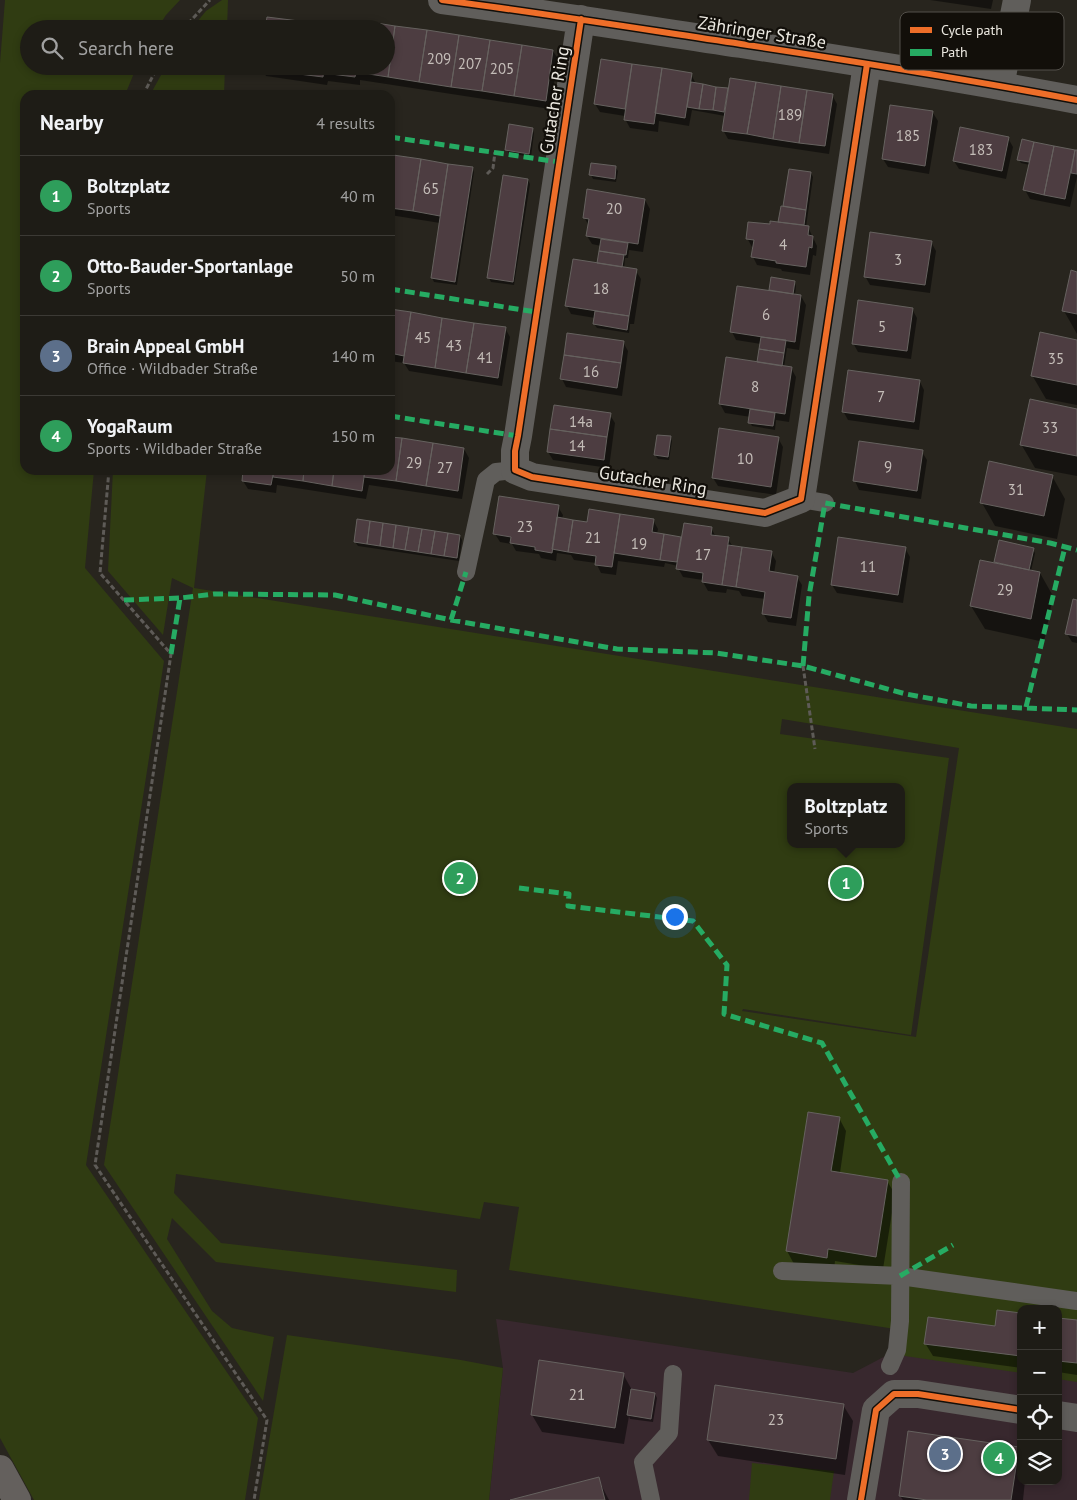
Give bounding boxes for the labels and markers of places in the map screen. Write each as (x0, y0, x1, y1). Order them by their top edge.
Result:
pin: 2 (444, 859, 476, 897)
pin: 1 (830, 864, 862, 902)
pin: 3 (929, 1435, 961, 1473)
pin: 4 (983, 1439, 1015, 1477)

